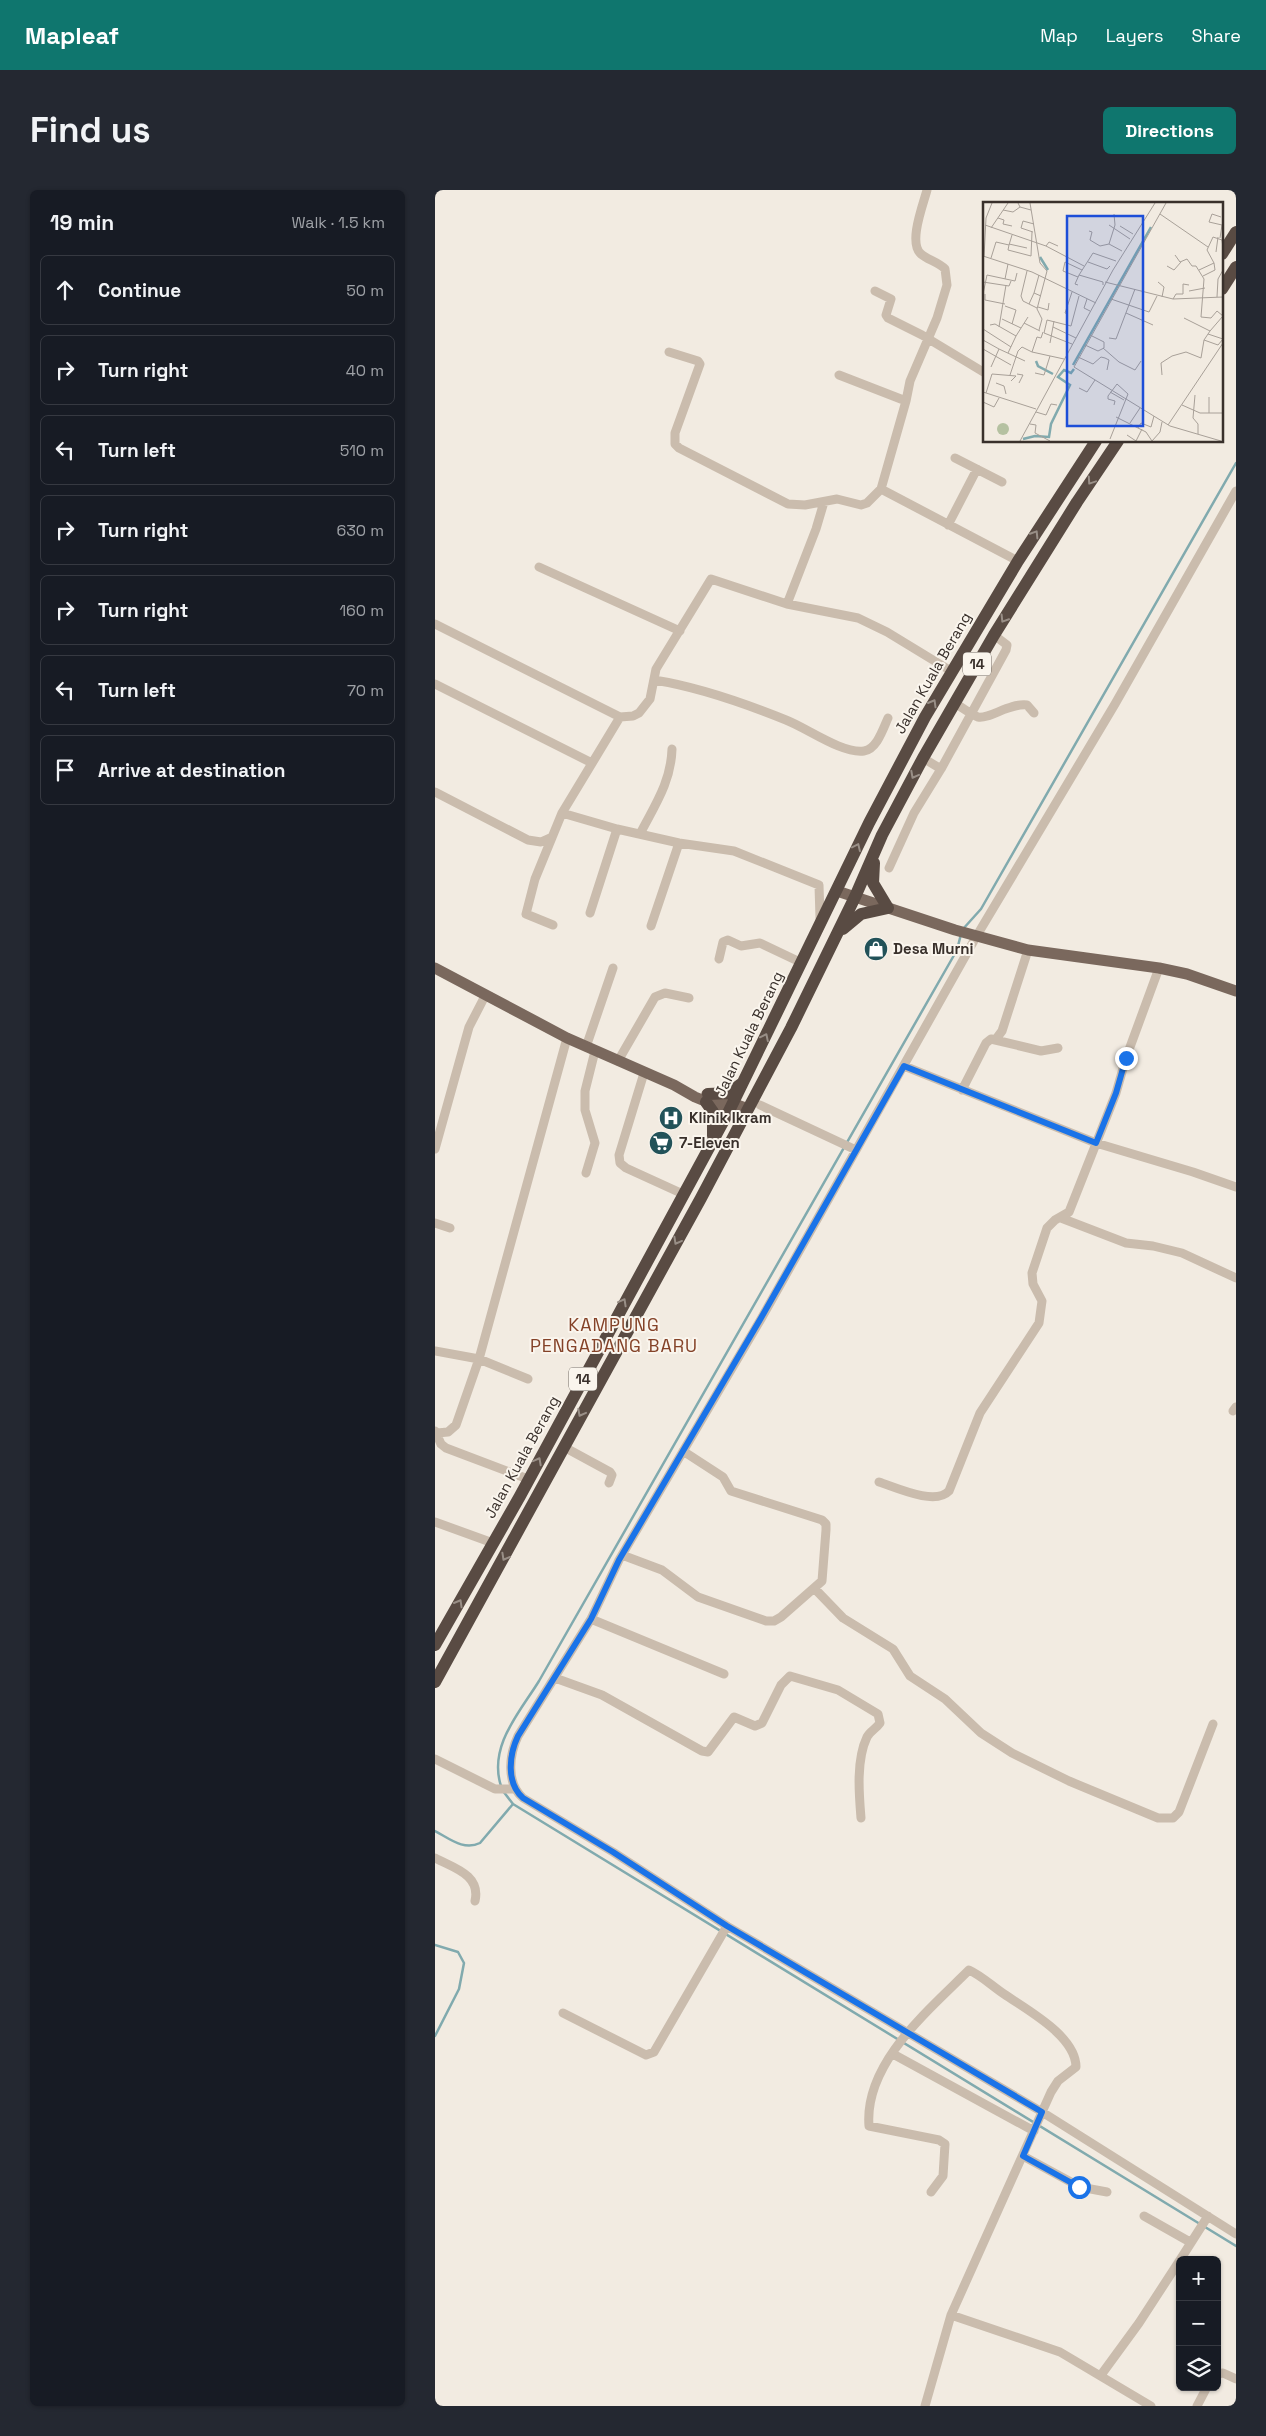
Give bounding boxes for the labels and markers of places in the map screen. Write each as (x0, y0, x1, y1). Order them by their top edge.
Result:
shop icon: Desa Murni (863, 936, 889, 962)
place label: Desa Murni (893, 939, 974, 958)
hospital icon: Klinik Ikram (658, 1105, 684, 1131)
place label: Klinik Ikram (689, 1108, 772, 1127)
supermarket icon: 7-Eleven (648, 1130, 674, 1156)
place label: 7-Eleven (679, 1133, 740, 1152)

